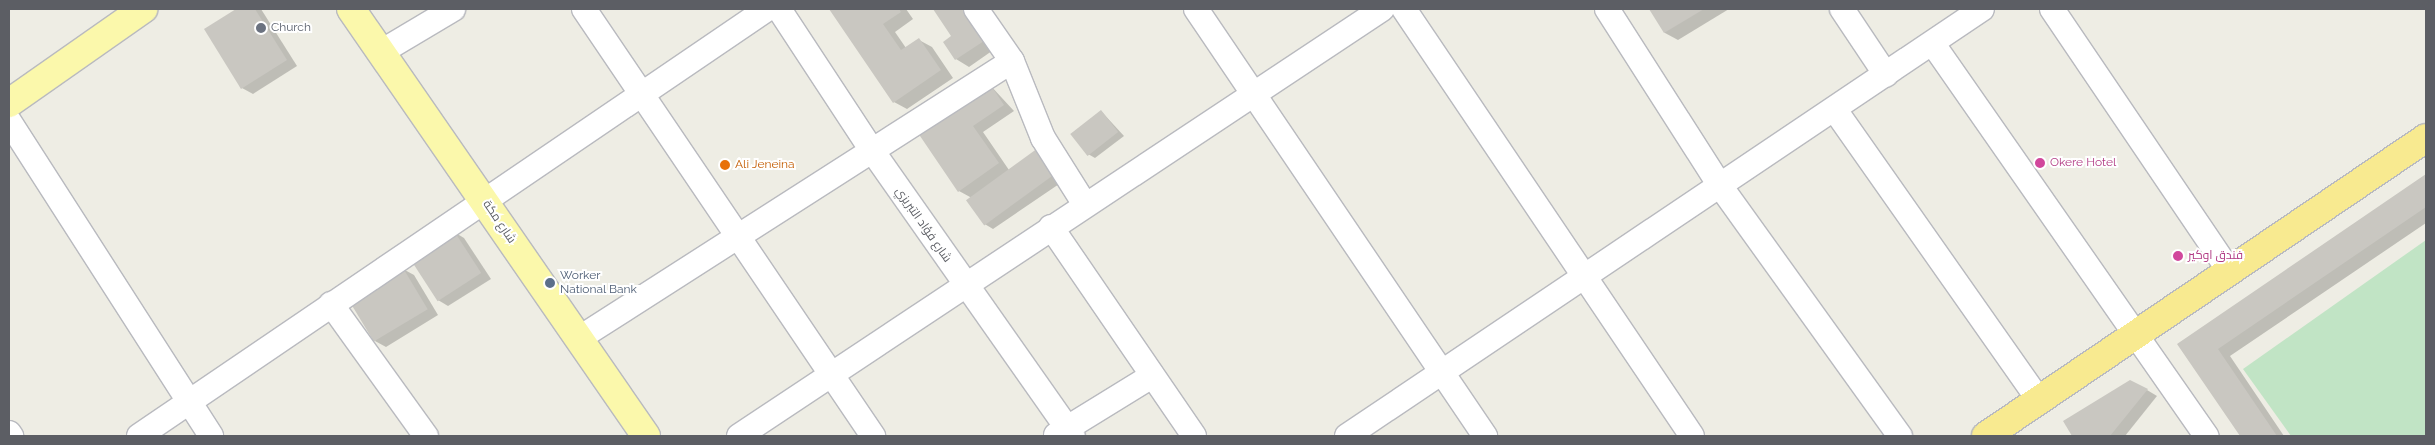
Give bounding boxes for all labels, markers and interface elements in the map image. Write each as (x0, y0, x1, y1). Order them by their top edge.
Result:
place label: Church (271, 21, 311, 35)
marker: Church (255, 22, 267, 34)
place label: Okere Hotel (2050, 156, 2116, 170)
marker: Okere Hotel (2034, 157, 2046, 169)
place label: Ali Jeneina (735, 158, 795, 172)
marker: Ali Jeneina (719, 159, 731, 171)
street label: شارع فؤاد التبريزي (892, 185, 954, 265)
street label: شارع مكة (479, 198, 519, 246)
place label: فندق اوكير (2188, 249, 2243, 263)
marker: فندق اوكير (2172, 250, 2184, 262)
place label: Worker National Bank (560, 269, 637, 297)
marker: Worker National Bank (544, 277, 556, 289)

